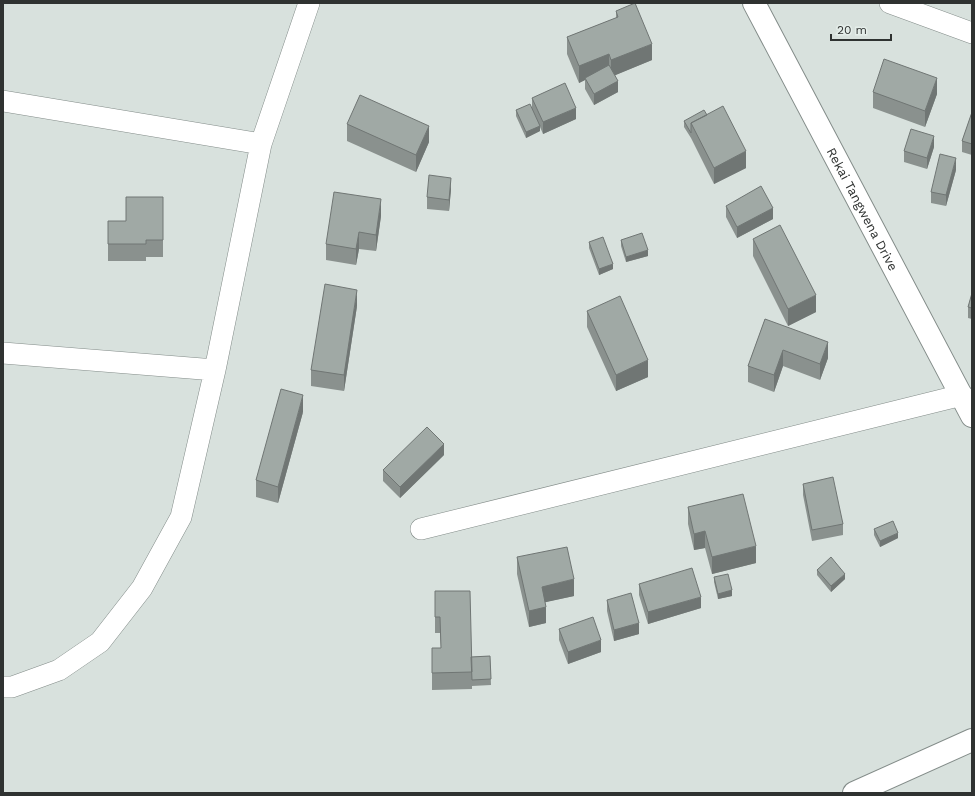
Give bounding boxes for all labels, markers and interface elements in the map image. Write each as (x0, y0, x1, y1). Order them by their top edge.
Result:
scale bar (831, 16, 891, 42)
text: 20 m (837, 23, 867, 37)
street label: Rekai Tangwena Drive (824, 145, 901, 273)

